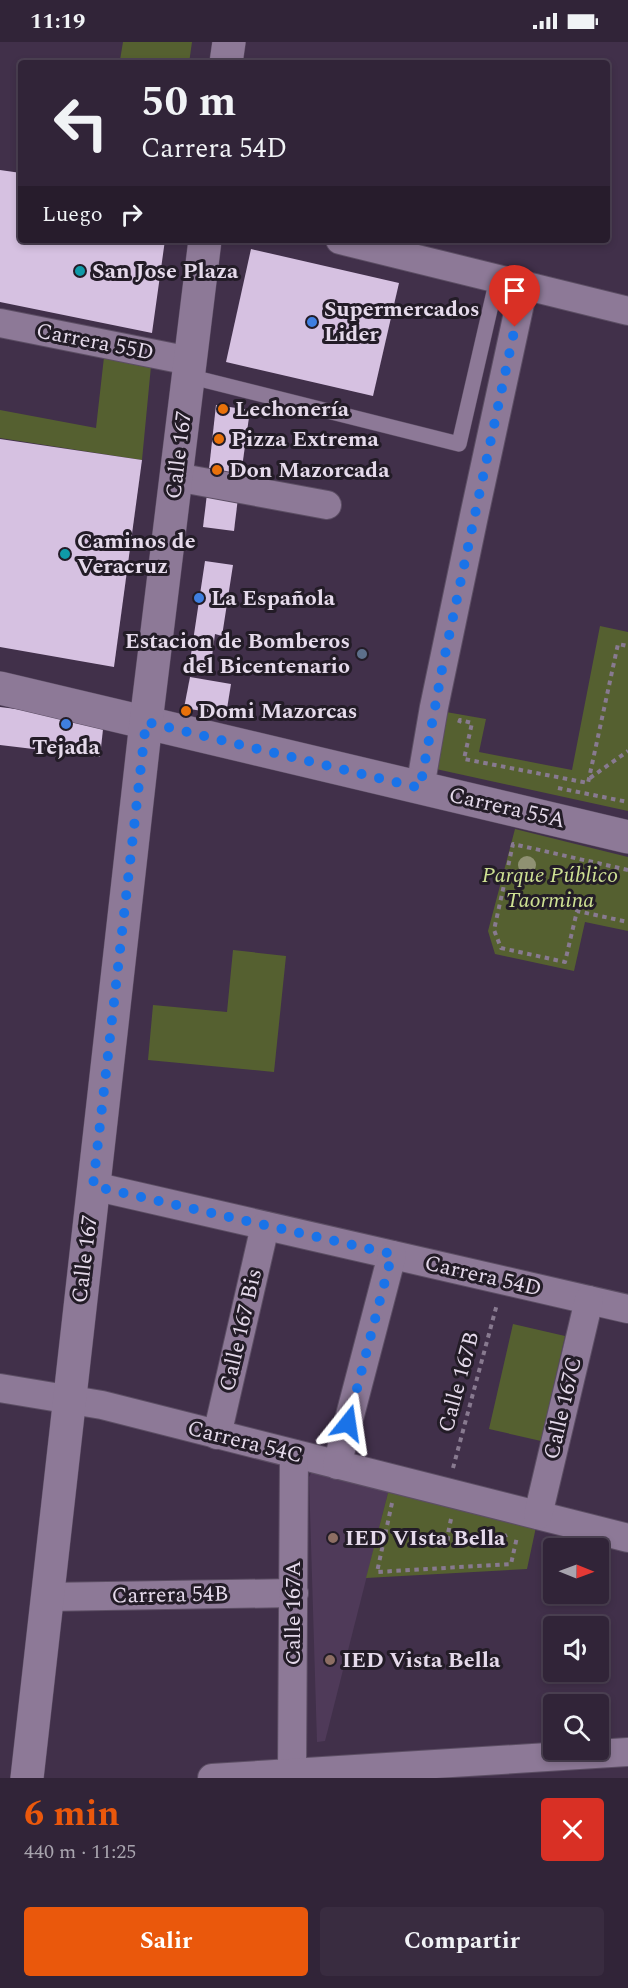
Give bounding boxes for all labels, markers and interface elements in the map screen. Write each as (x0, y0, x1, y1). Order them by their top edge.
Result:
text: 11:19 (30, 5, 85, 38)
text: 50 m (141, 71, 236, 134)
icon: left (42, 84, 120, 162)
text: Carrera 54D (141, 128, 287, 170)
text: Luego (42, 198, 103, 231)
icon: right (115, 198, 148, 231)
place label: San Jose Plaza (92, 255, 239, 288)
marker: San Jose Plaza (73, 264, 87, 278)
pin (489, 265, 540, 327)
icon: arrive (498, 274, 531, 307)
place label: Supermercados Lider (324, 293, 480, 351)
street label: Carrera 55D (33, 314, 157, 370)
marker: Supermercados Lider (305, 315, 319, 329)
place label: Lechonería (235, 393, 350, 426)
marker: Lechonería (216, 402, 230, 416)
street label: Calle 167 (157, 409, 201, 501)
place label: Pizza Extrema (231, 423, 380, 456)
marker: Pizza Extrema (212, 432, 226, 446)
place label: Don Mazorcada (229, 454, 390, 487)
marker: Don Mazorcada (210, 463, 224, 477)
place label: Caminos de Veracruz (77, 525, 196, 583)
marker: Caminos de Veracruz (58, 547, 72, 561)
place label: La Española (211, 582, 336, 615)
marker: La Española (192, 591, 206, 605)
place label: Estacion de Bomberos del Bicentenario (125, 625, 350, 683)
marker: Estacion de Bomberos del Bicentenario (355, 647, 369, 661)
place label: Domi Mazorcas (198, 695, 357, 728)
marker: Domi Mazorcas (179, 704, 193, 718)
marker: Tejada (59, 717, 73, 731)
place label: Tejada (32, 731, 101, 764)
street label: Carrera 55A (446, 779, 568, 837)
park label: Parque Público Taormina (482, 859, 618, 917)
street label: Calle 167 (63, 1213, 107, 1305)
street label: Carrera 54D (421, 1247, 545, 1305)
street label: Calle 167 Bis (211, 1265, 271, 1395)
street label: Calle 167B (430, 1328, 488, 1436)
street label: Calle 167C (535, 1353, 591, 1463)
position arrow (316, 1391, 380, 1455)
street label: Carrera 54C (184, 1412, 306, 1472)
place label: IED VIsta Bella (345, 1522, 506, 1555)
marker: IED VIsta Bella (326, 1531, 340, 1545)
north arrow (543, 1538, 609, 1604)
map controls (543, 1538, 609, 1760)
street label: Calle 167A (277, 1560, 310, 1666)
street label: Carrera 54B (111, 1577, 229, 1613)
button: sound (543, 1616, 609, 1682)
place label: IED Vista Bella (342, 1644, 501, 1677)
marker: IED Vista Bella (323, 1653, 337, 1667)
button: search (543, 1694, 609, 1760)
text: 6 min (24, 1787, 120, 1842)
button: close (541, 1798, 604, 1861)
text: 440 m · 11:25 (24, 1837, 136, 1867)
button: Salir (24, 1907, 308, 1976)
button: Compartir (320, 1907, 604, 1976)

